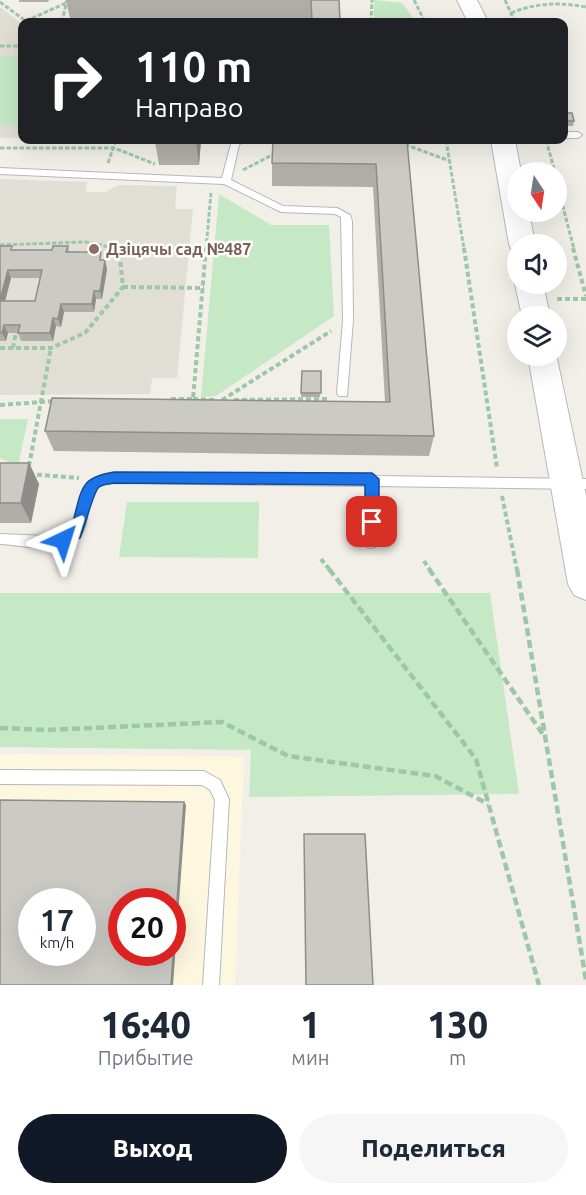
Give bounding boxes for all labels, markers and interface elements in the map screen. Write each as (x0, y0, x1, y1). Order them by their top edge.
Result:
icon: right (36, 42, 114, 120)
text: 110 m (135, 43, 252, 90)
text: Направо (135, 92, 244, 122)
north arrow (507, 162, 567, 222)
map controls (507, 162, 567, 366)
button: sound (507, 234, 567, 294)
place label: Дзіцячы сад №487 (106, 240, 251, 258)
marker: Дзіцячы сад №487 (87, 242, 101, 256)
button: layers (507, 306, 567, 366)
pin (346, 496, 397, 547)
icon: arrive (355, 505, 388, 538)
position arrow (31, 508, 95, 572)
speed limit sign: 20 (108, 888, 186, 966)
text: 17 (40, 903, 74, 937)
text: km/h (40, 934, 74, 951)
text: 16:40 (101, 1004, 191, 1045)
text: 1 (300, 1004, 321, 1045)
text: 130 (427, 1004, 488, 1045)
text: Прибытие (98, 1046, 194, 1069)
text: мин (291, 1046, 329, 1069)
text: m (449, 1046, 466, 1069)
button: Выход (18, 1114, 287, 1183)
button: Поделиться (299, 1114, 568, 1183)

